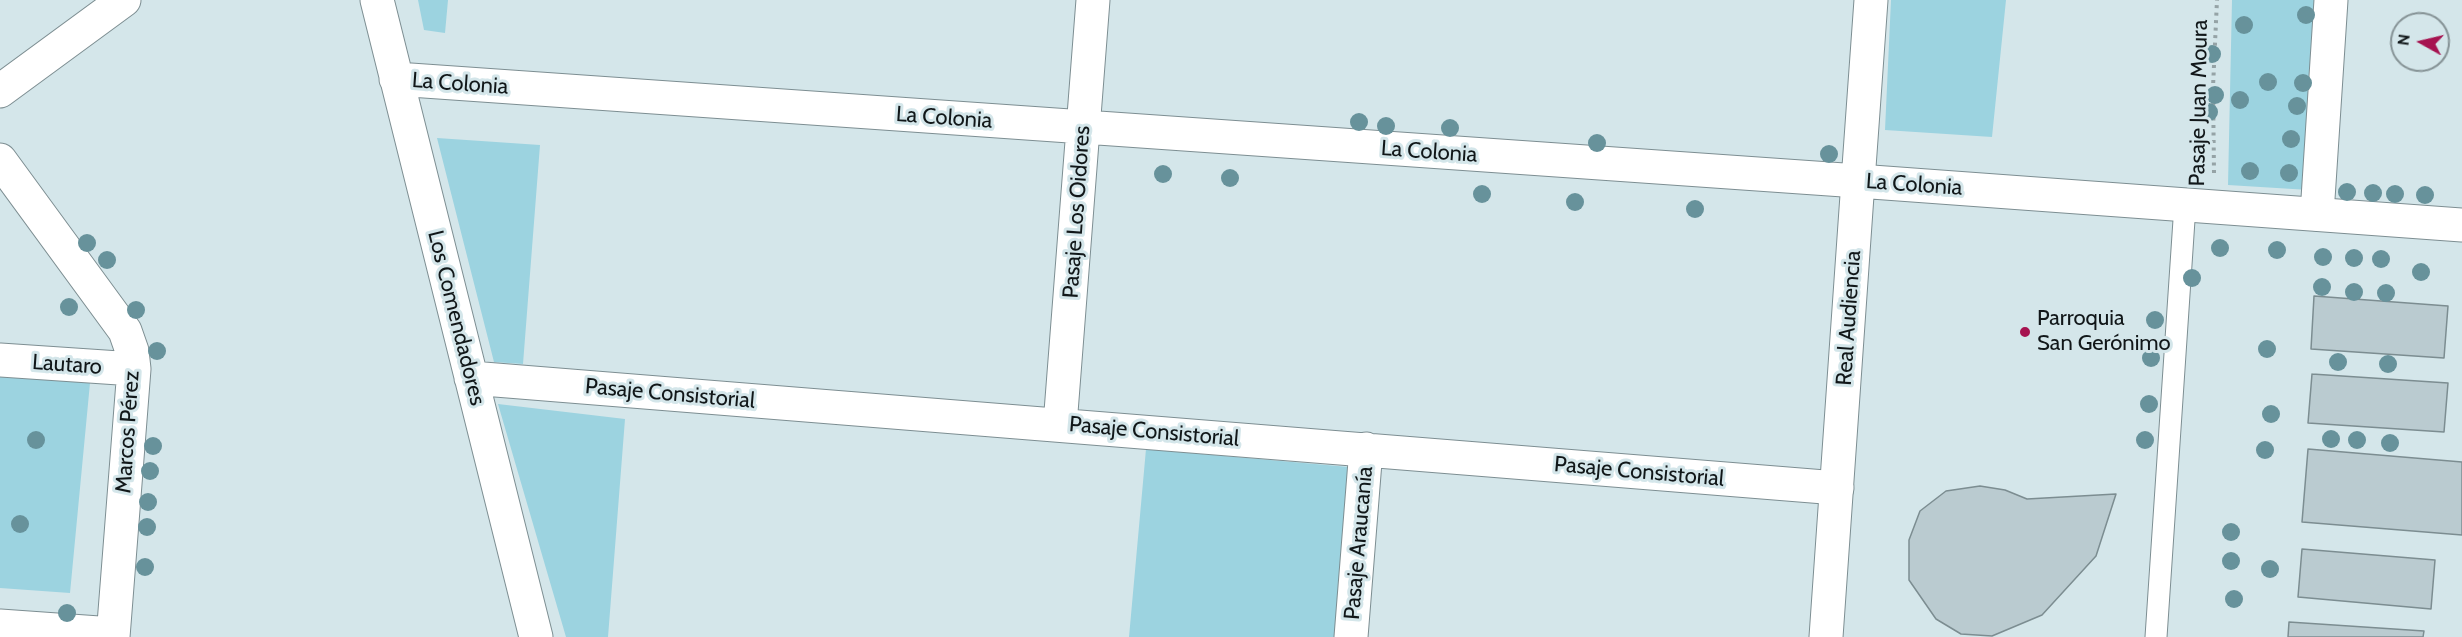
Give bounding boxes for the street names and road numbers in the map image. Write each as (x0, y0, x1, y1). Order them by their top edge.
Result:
street label: Pasaje Juan Moura (2184, 19, 2214, 187)
street label: La Colonia (411, 67, 509, 101)
street label: La Colonia (895, 101, 993, 135)
street label: Pasaje Los Oidores (1058, 125, 1096, 299)
street label: La Colonia (1380, 135, 1478, 169)
street label: La Colonia (1865, 168, 1963, 202)
street label: Los Comendadores (422, 228, 490, 408)
street label: Real Audiencia (1831, 250, 1867, 386)
street label: Lautaro (31, 349, 103, 381)
street label: Marcos Pérez (111, 370, 145, 494)
street label: Pasaje Consistorial (584, 373, 756, 415)
street label: Pasaje Consistorial (1068, 411, 1240, 453)
street label: Pasaje Consistorial (1553, 451, 1725, 493)
street label: Pasaje Araucanía (1339, 465, 1379, 621)

